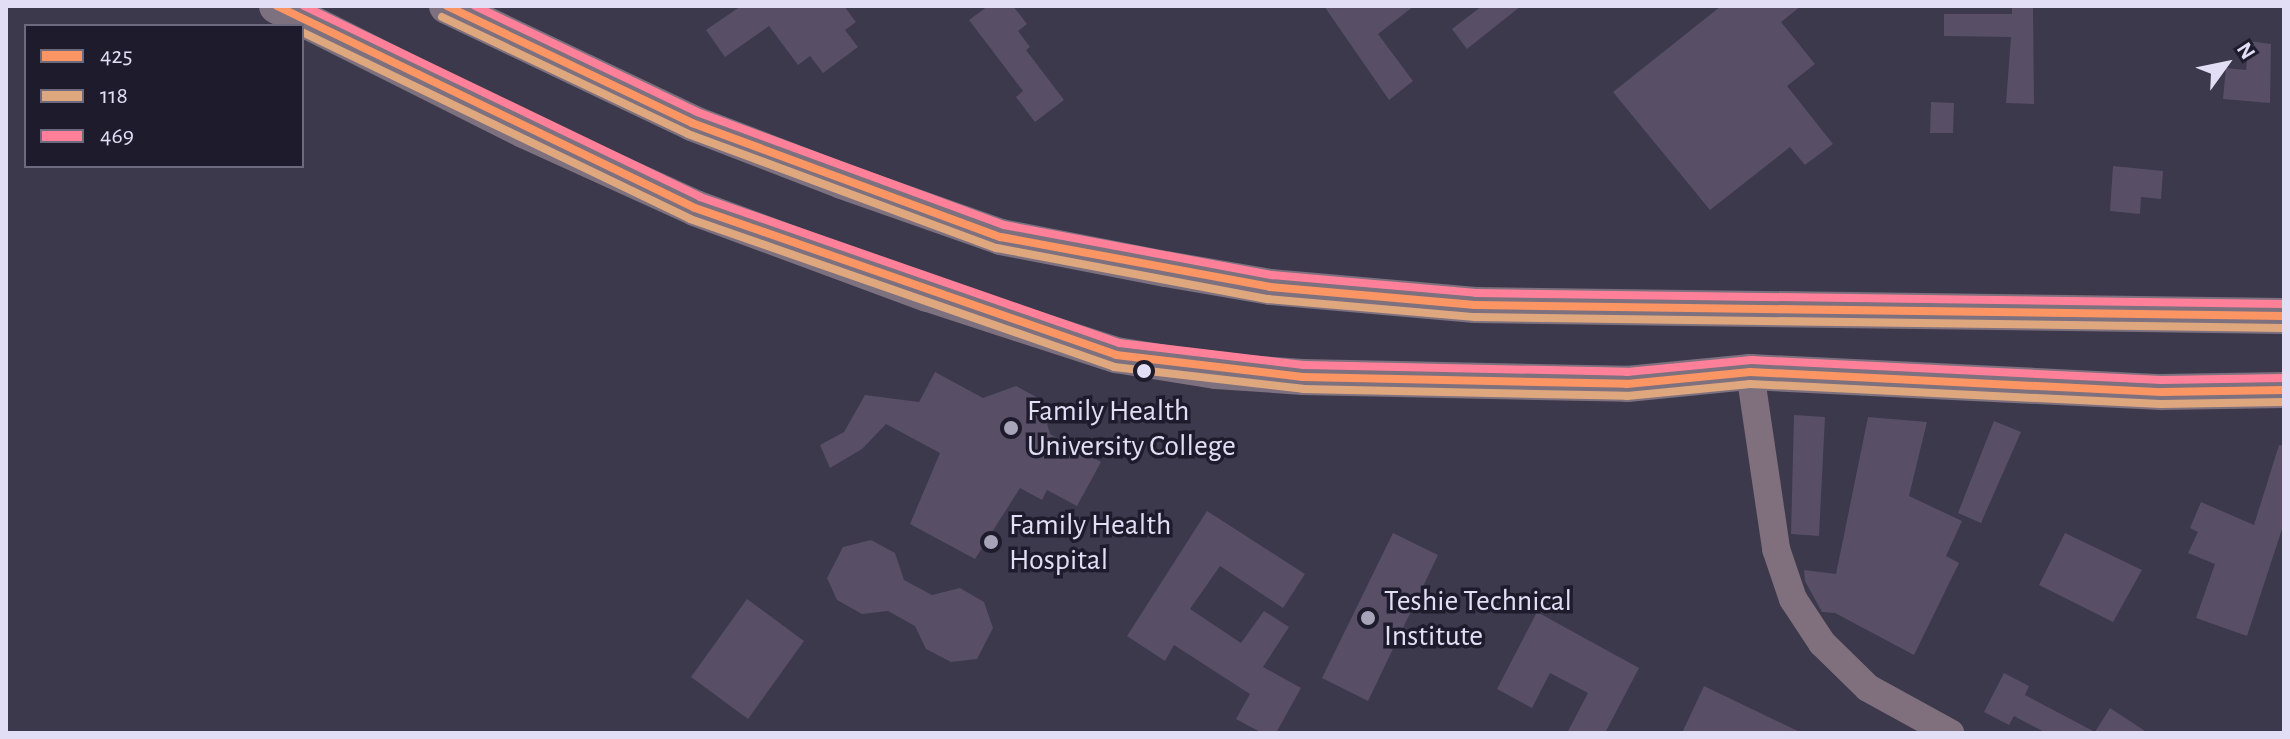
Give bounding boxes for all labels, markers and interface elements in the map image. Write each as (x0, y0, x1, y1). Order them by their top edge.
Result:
legend (24, 24, 304, 168)
north arrow (2186, 24, 2266, 104)
text: N (2233, 39, 2260, 63)
text: 425 (100, 44, 133, 68)
text: 118 (100, 84, 128, 108)
text: 469 (100, 124, 134, 148)
unlabelled marker (1136, 363, 1152, 379)
place label: Family Health University College (1027, 393, 1236, 464)
marker: Family Health University College (1002, 419, 1020, 437)
place label: Family Health Hospital (1009, 507, 1171, 578)
marker: Family Health Hospital (980, 531, 1002, 553)
place label: Teshie Technical Institute (1384, 583, 1572, 654)
marker: Teshie Technical Institute (1359, 609, 1377, 627)

